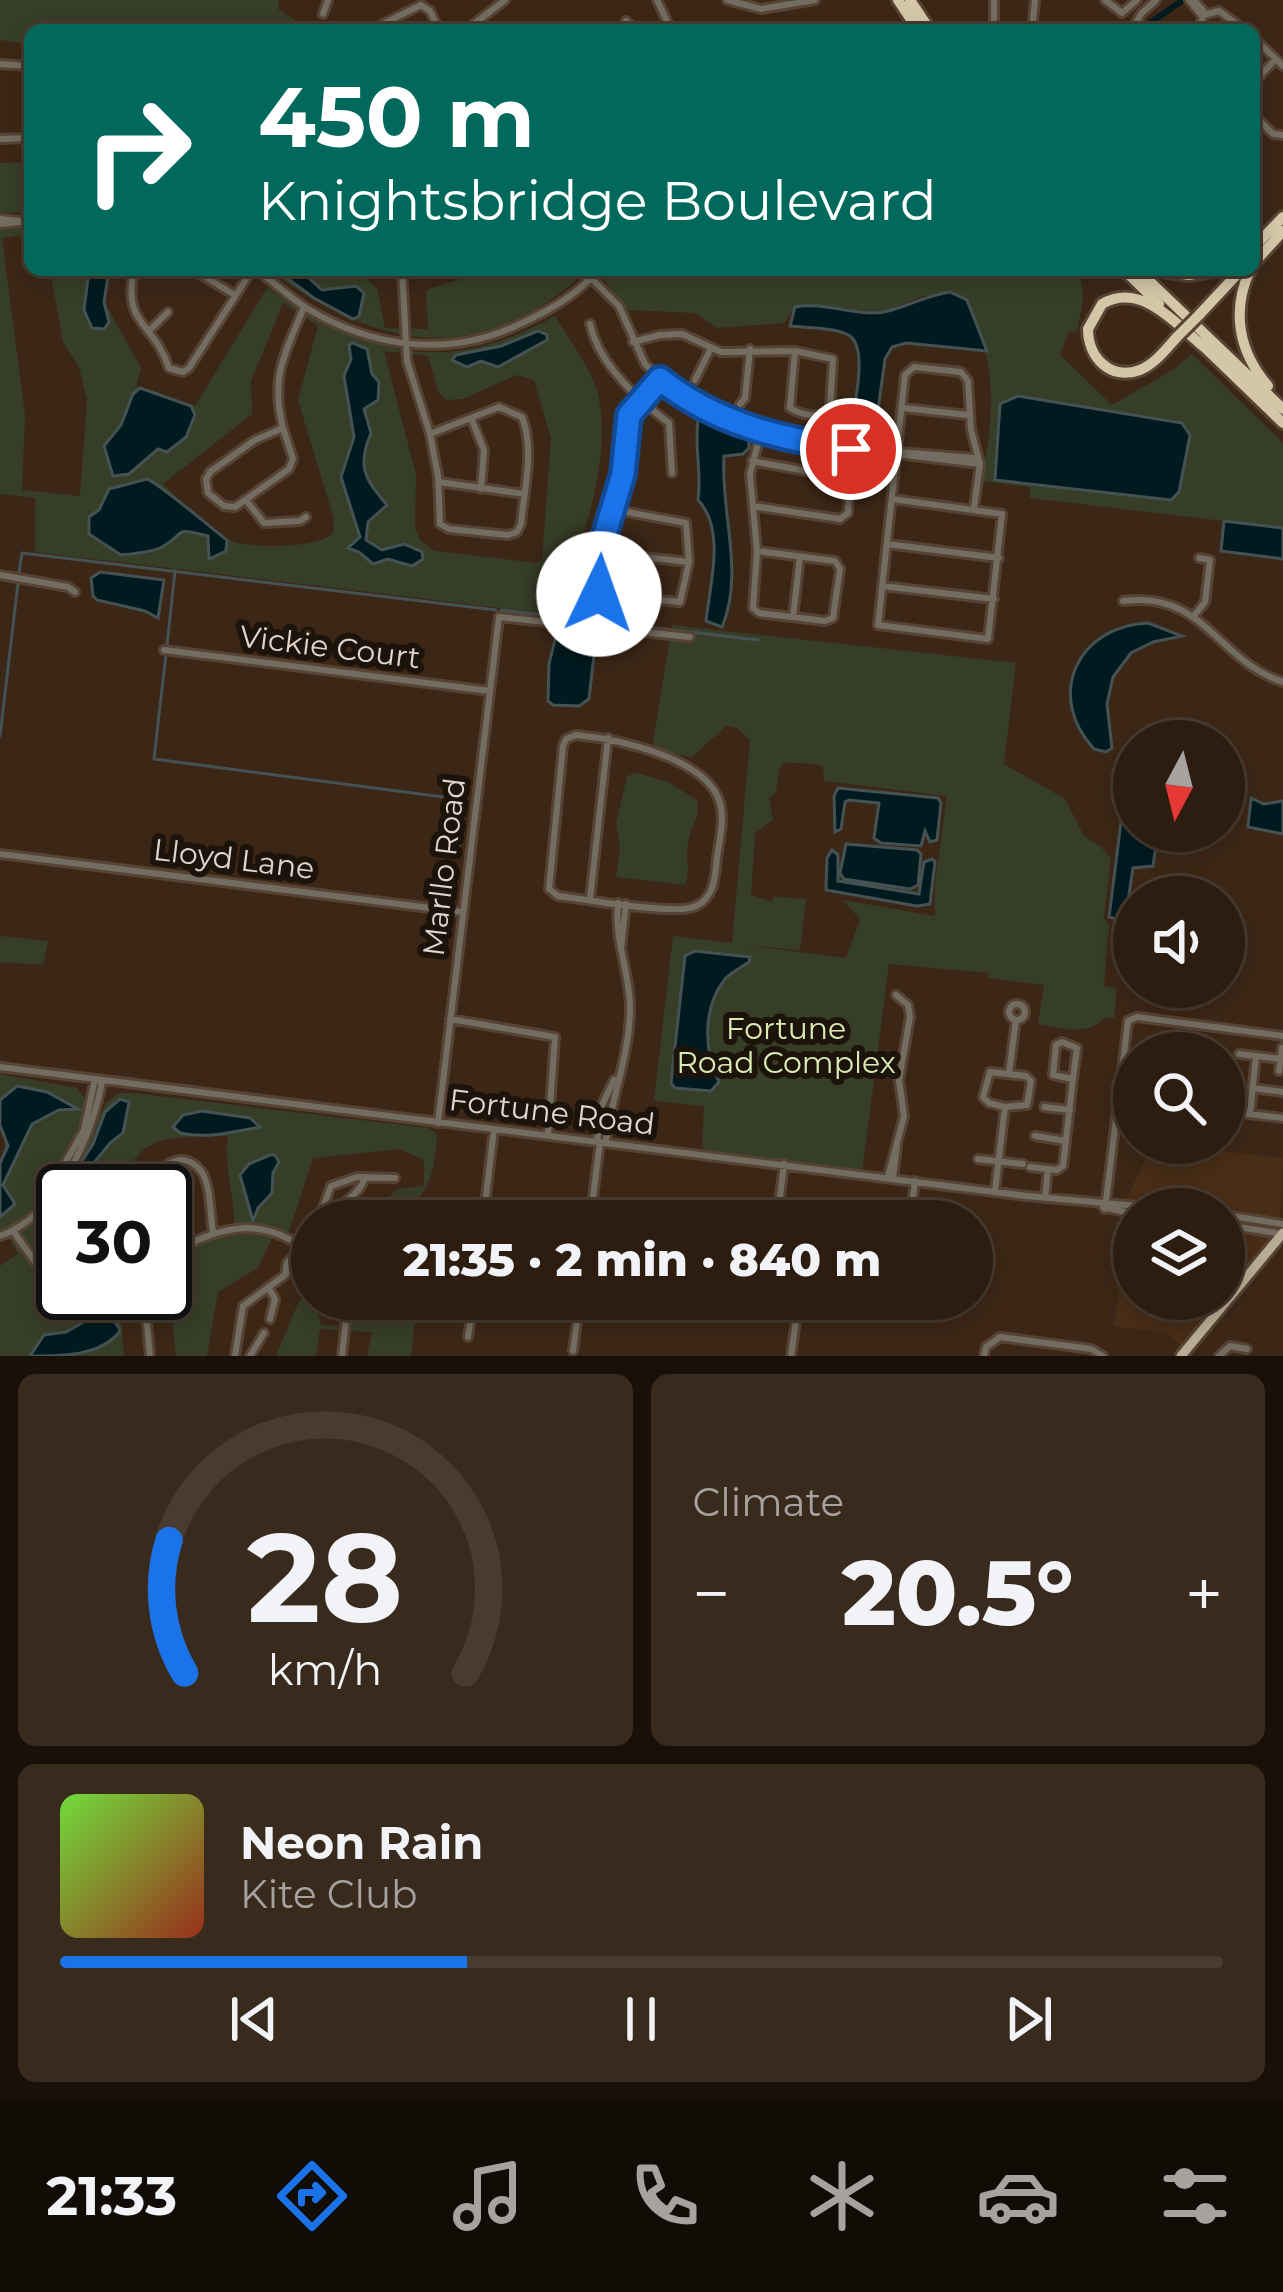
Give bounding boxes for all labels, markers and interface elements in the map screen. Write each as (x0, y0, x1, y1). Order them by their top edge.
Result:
text: 450 m (258, 66, 535, 168)
icon: right (60, 72, 216, 228)
text: Knightsbridge Boulevard (258, 168, 937, 234)
pin (800, 398, 902, 500)
icon: arrive (818, 416, 884, 482)
position arrow (536, 531, 662, 657)
street label: Vickie Court (238, 618, 422, 676)
north arrow (1113, 720, 1245, 852)
map controls (1113, 720, 1245, 1320)
street label: Marllo Road (415, 776, 473, 958)
street label: Lloyd Lane (151, 831, 317, 887)
button: sound (1113, 876, 1245, 1008)
park label: Fortune Road Complex (676, 1010, 896, 1081)
button: search (1113, 1032, 1245, 1164)
street label: Fortune Road (447, 1081, 657, 1143)
speed limit sign: 30 (36, 1164, 192, 1320)
button: layers (1113, 1188, 1245, 1320)
text: 21:35 · 2 min · 840 m (403, 1232, 881, 1287)
text: Climate (693, 1478, 844, 1526)
text: 28 (247, 1501, 403, 1653)
text: 20.5° (842, 1538, 1074, 1648)
text: − (693, 1553, 730, 1634)
text: + (1185, 1553, 1223, 1634)
text: km/h (268, 1643, 382, 1696)
text: Neon Rain (240, 1815, 483, 1870)
text: Kite Club (240, 1870, 418, 1918)
icon: previous (221, 1986, 287, 2052)
icon: pause (608, 1986, 674, 2052)
icon: next (996, 1986, 1062, 2052)
icon: directions (270, 2154, 354, 2238)
icon: music (446, 2154, 530, 2238)
icon: phone (623, 2154, 707, 2238)
icon: climate (800, 2154, 884, 2238)
icon: car (976, 2154, 1060, 2238)
icon: filters (1153, 2154, 1237, 2238)
text: 21:33 (46, 2163, 177, 2229)

